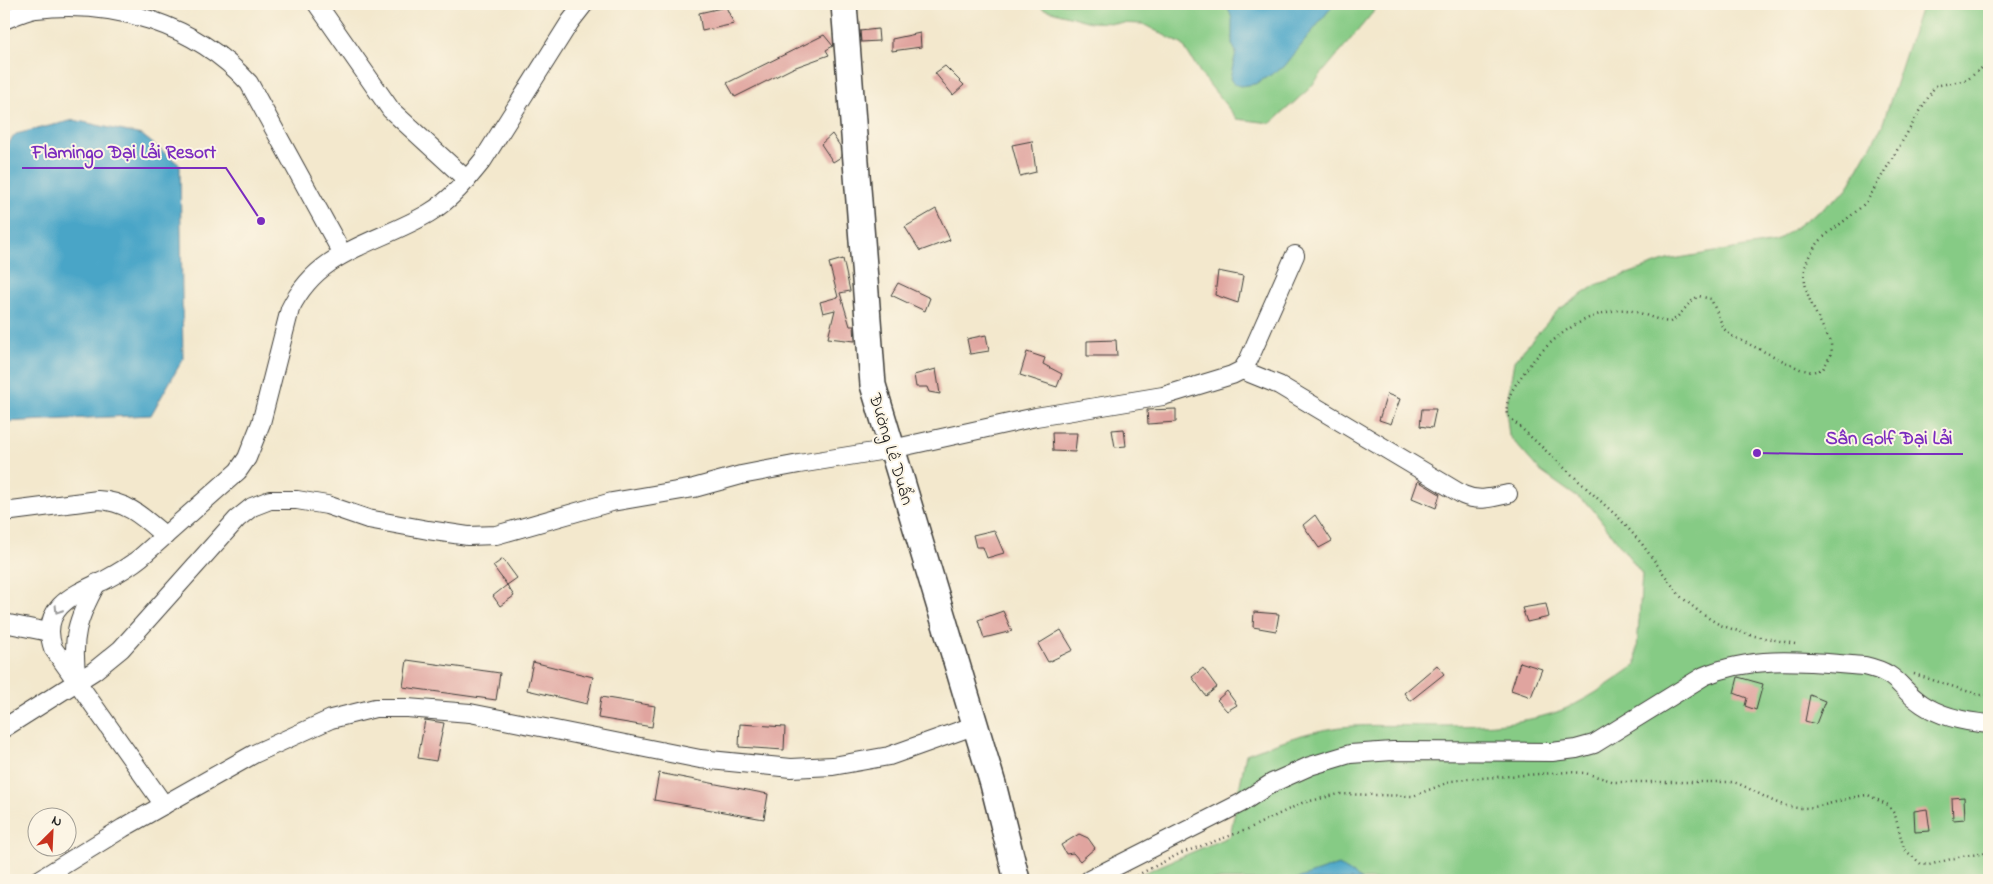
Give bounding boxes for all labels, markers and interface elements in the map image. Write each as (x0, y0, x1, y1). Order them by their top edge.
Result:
callout: Flamingo Đại Lải Resort (22, 134, 226, 168)
text: Flamingo Đại Lải Resort (31, 140, 217, 169)
street label: Đường Lê Duẩn (860, 390, 919, 509)
callout: Sân Golf Đại Lải (1816, 420, 1963, 454)
text: Sân Golf Đại Lải (1826, 426, 1953, 453)
one-way arrow (55, 604, 65, 613)
north arrow (28, 806, 78, 856)
text: N (48, 810, 65, 833)

